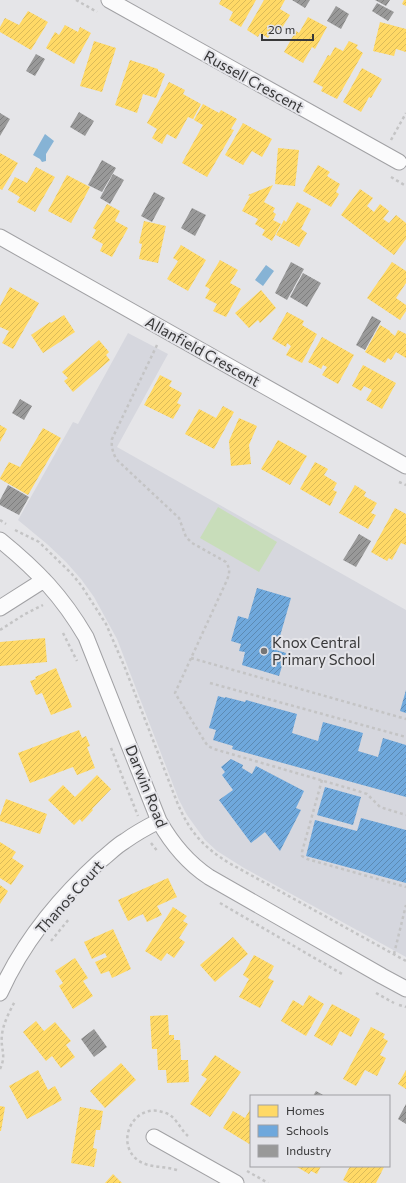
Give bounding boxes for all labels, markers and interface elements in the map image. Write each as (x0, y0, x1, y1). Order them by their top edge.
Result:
scale bar (262, 16, 313, 42)
text: 20 m (268, 22, 295, 36)
street label: Russell Crescent (201, 46, 307, 116)
street label: Allanfield Crescent (143, 312, 263, 390)
place label: Knox Central Primary School (272, 633, 375, 668)
marker: Knox Central Primary School (259, 646, 269, 656)
street label: Darwin Road (122, 742, 172, 830)
street label: Thanos Court (31, 856, 107, 938)
legend (250, 1095, 390, 1167)
text: Homes (286, 1103, 324, 1117)
text: Schools (286, 1123, 329, 1137)
text: Industry (286, 1143, 331, 1157)

